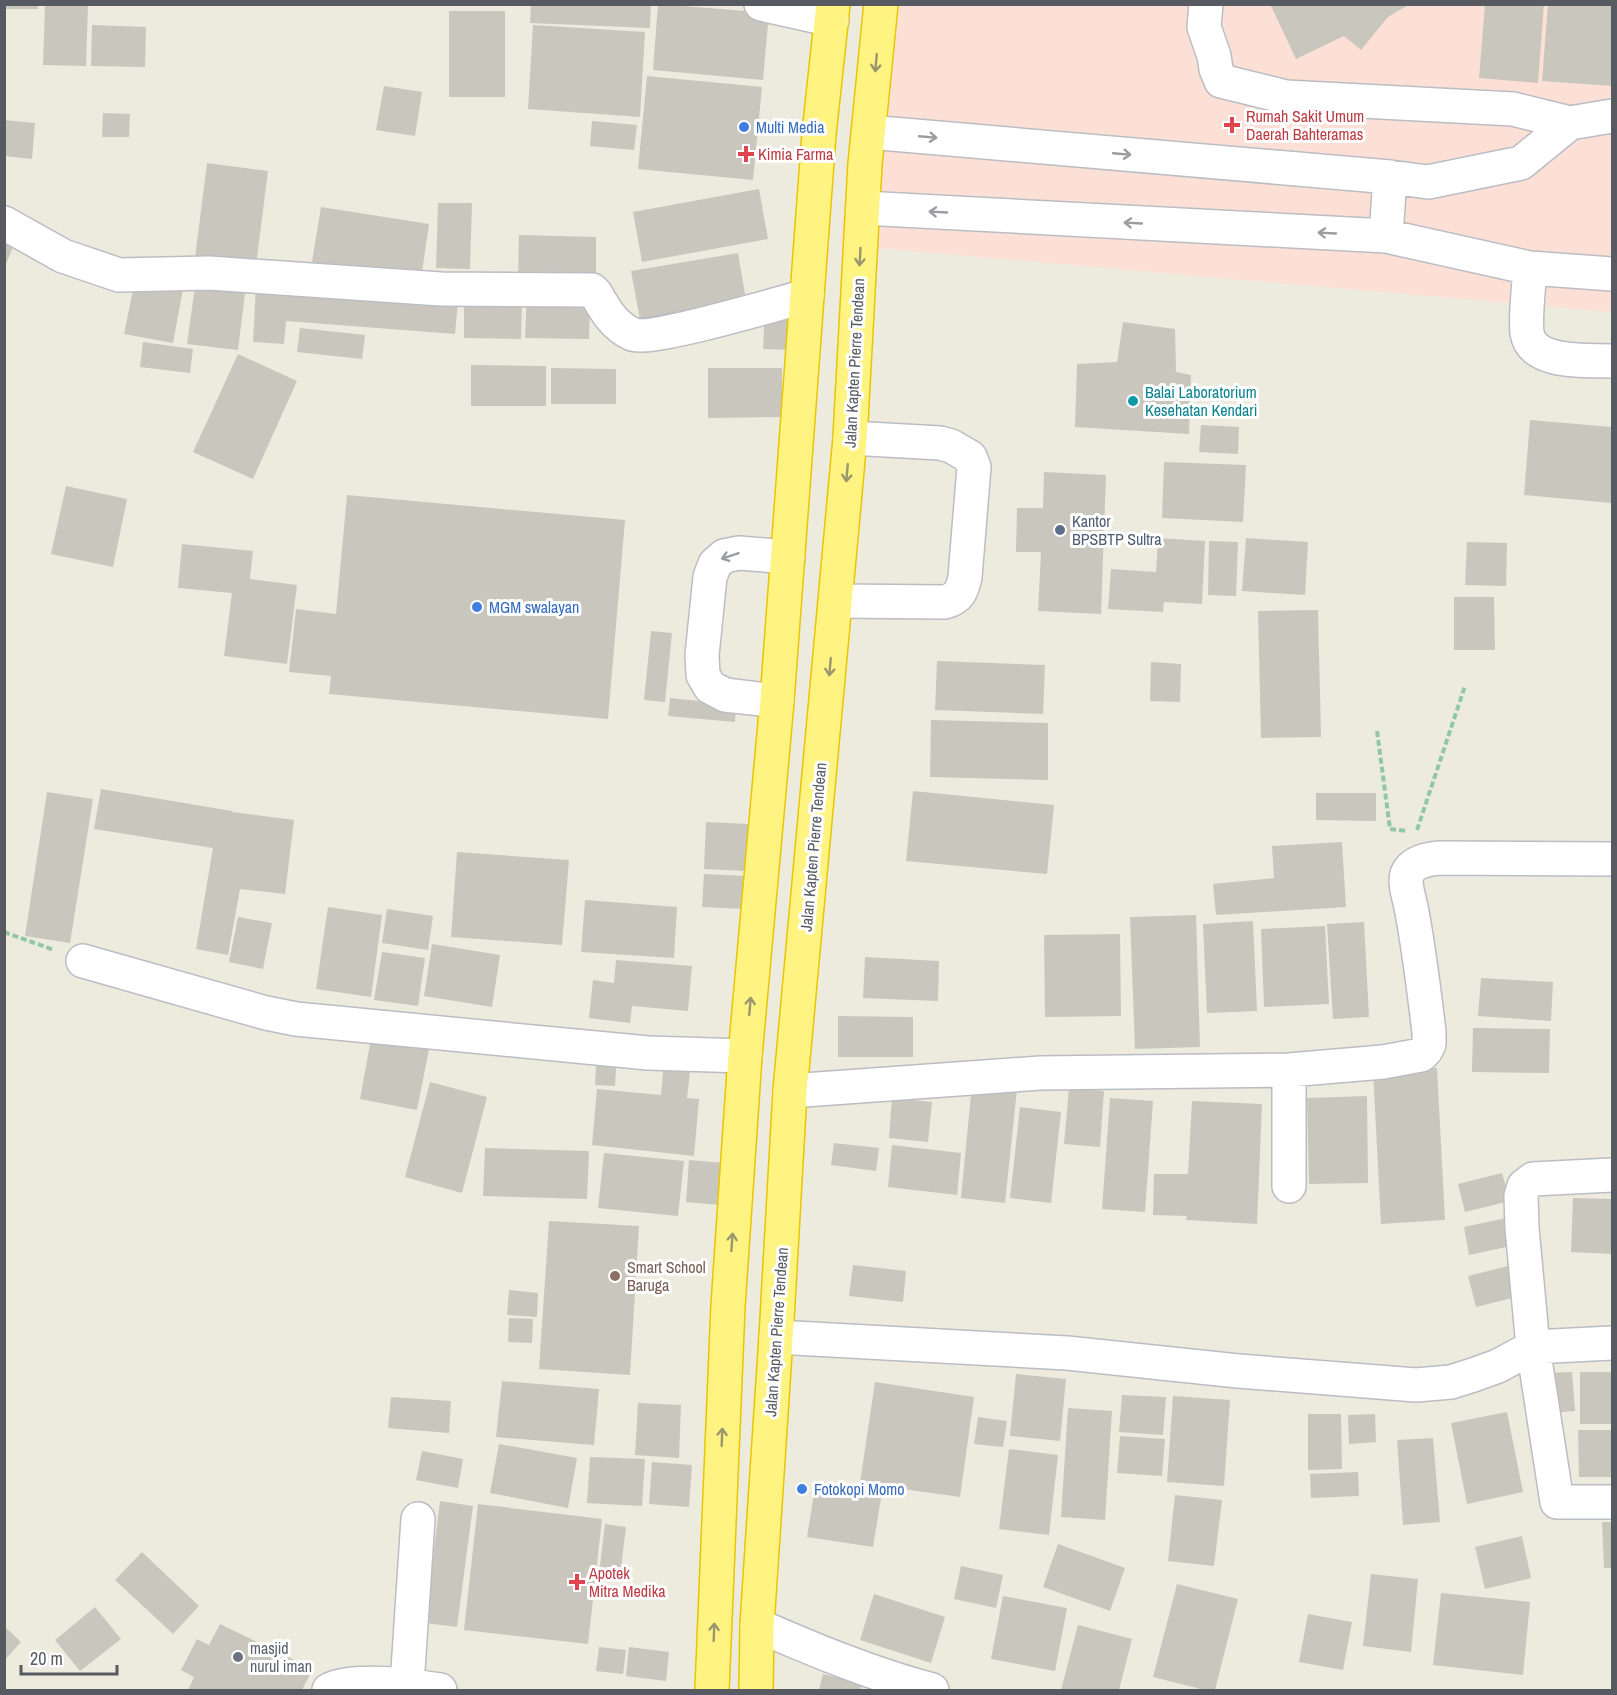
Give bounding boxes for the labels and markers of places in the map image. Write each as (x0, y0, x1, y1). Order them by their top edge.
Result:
place label: Rumah Sakit Umum Daerah Bahteramas (1246, 105, 1364, 145)
place label: Multi Media (756, 116, 825, 138)
marker: Rumah Sakit Umum Daerah Bahteramas (1223, 116, 1241, 134)
marker: Multi Media (737, 120, 751, 134)
place label: Kimia Farma (758, 143, 834, 165)
marker: Kimia Farma (739, 147, 753, 161)
place label: Balai Laboratorium Kesehatan Kendari (1145, 381, 1257, 421)
marker: Balai Laboratorium Kesehatan Kendari (1126, 394, 1140, 408)
place label: Kantor BPSBTP Sultra (1072, 510, 1162, 550)
marker: Kantor BPSBTP Sultra (1053, 523, 1067, 537)
place label: MGM swalayan (489, 596, 579, 618)
marker: MGM swalayan (470, 600, 484, 614)
place label: Smart School Baruga (627, 1256, 706, 1296)
marker: Smart School Baruga (608, 1269, 622, 1283)
place label: Fotokopi Momo (814, 1478, 905, 1500)
marker: Fotokopi Momo (795, 1482, 809, 1496)
place label: Apotek Mitra Medika (588, 1562, 666, 1602)
marker: Apotek Mitra Medika (570, 1575, 584, 1589)
place label: masjid nurul iman (250, 1637, 312, 1677)
marker: masjid nurul iman (231, 1650, 245, 1664)

